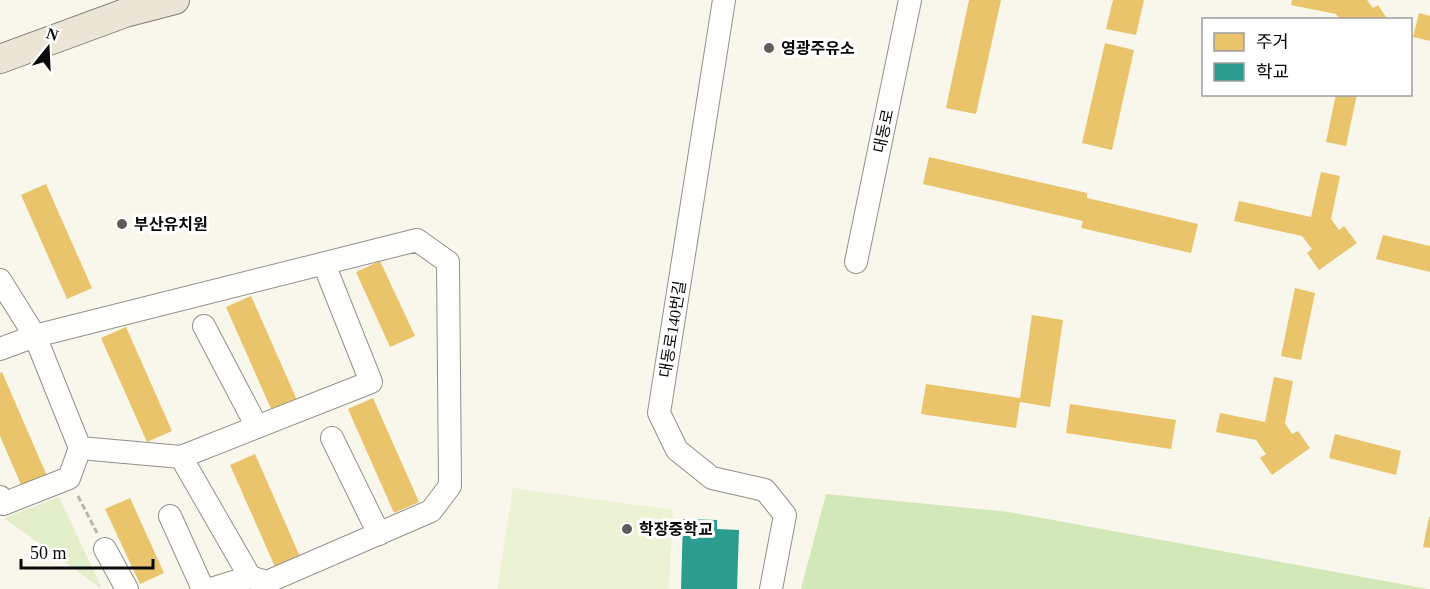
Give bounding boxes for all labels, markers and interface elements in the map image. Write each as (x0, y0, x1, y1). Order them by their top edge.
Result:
north arrow (18, 18, 78, 78)
legend (1202, 18, 1412, 96)
text: N (44, 24, 61, 44)
text: 주거 (1256, 32, 1289, 52)
place label: 영광주유소 (781, 40, 855, 57)
marker: 영광주유소 (762, 41, 776, 55)
text: 학교 (1256, 62, 1289, 82)
street label: 대동로 (871, 107, 896, 154)
place label: 부산유치원 (134, 216, 208, 233)
marker: 부산유치원 (115, 217, 129, 231)
street label: 대동로140번길 (656, 280, 689, 379)
place label: 학장중학교 (639, 520, 713, 538)
marker: 학장중학교 (620, 522, 634, 536)
scale bar (21, 532, 153, 570)
text: 50 m (30, 543, 67, 563)

